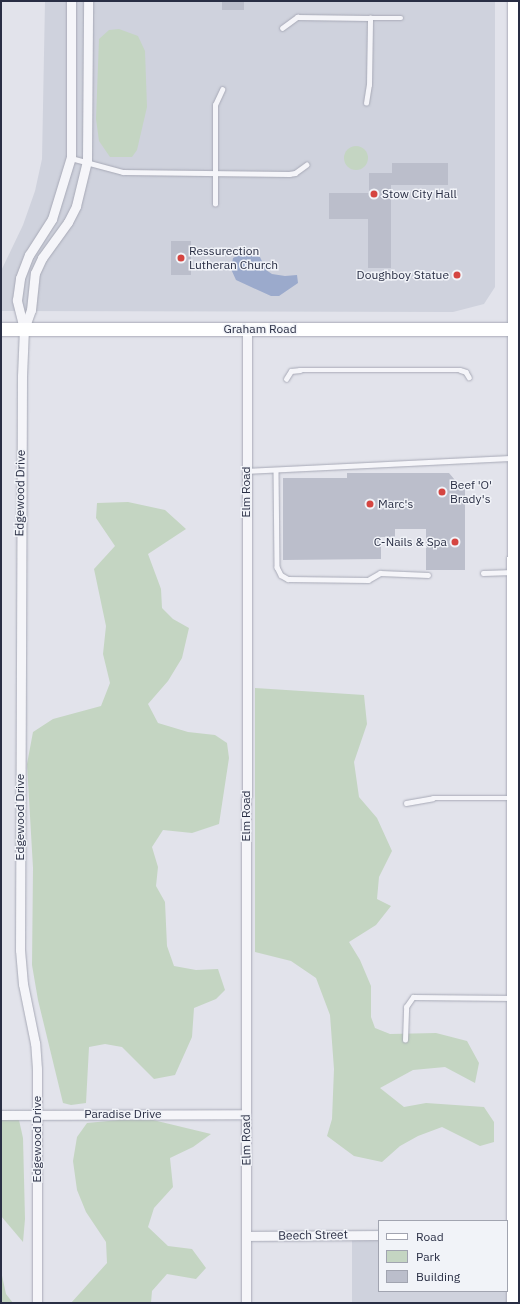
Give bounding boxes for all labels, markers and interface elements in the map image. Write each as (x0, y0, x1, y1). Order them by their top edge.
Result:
place label: Stow City Hall (382, 187, 457, 201)
marker: Stow City Hall (369, 189, 379, 199)
place label: Ressurection Lutheran Church (189, 244, 278, 272)
marker: Ressurection Lutheran Church (176, 253, 186, 263)
place label: Doughboy Statue (357, 268, 449, 282)
marker: Doughboy Statue (452, 270, 462, 280)
street label: Graham Road (223, 322, 297, 336)
street label: Edgewood Drive (12, 449, 28, 537)
street label: Elm Road (239, 466, 253, 518)
place label: Beef 'O' Brady's (450, 478, 492, 506)
marker: Beef 'O' Brady's (437, 487, 447, 497)
place label: Marc's (378, 497, 413, 511)
marker: Marc's (365, 499, 375, 509)
place label: C-Nails & Spa (374, 535, 447, 549)
marker: C-Nails & Spa (450, 537, 460, 547)
street label: Edgewood Drive (13, 774, 27, 860)
street label: Elm Road (239, 790, 253, 842)
street label: Edgewood Drive (30, 1096, 44, 1182)
street label: Paradise Drive (84, 1107, 162, 1121)
street label: Elm Road (238, 1114, 254, 1166)
legend (378, 1220, 508, 1292)
street label: Beech Street (278, 1227, 348, 1243)
text: Road (416, 1229, 444, 1244)
text: Park (416, 1249, 440, 1264)
text: Building (416, 1269, 460, 1284)

